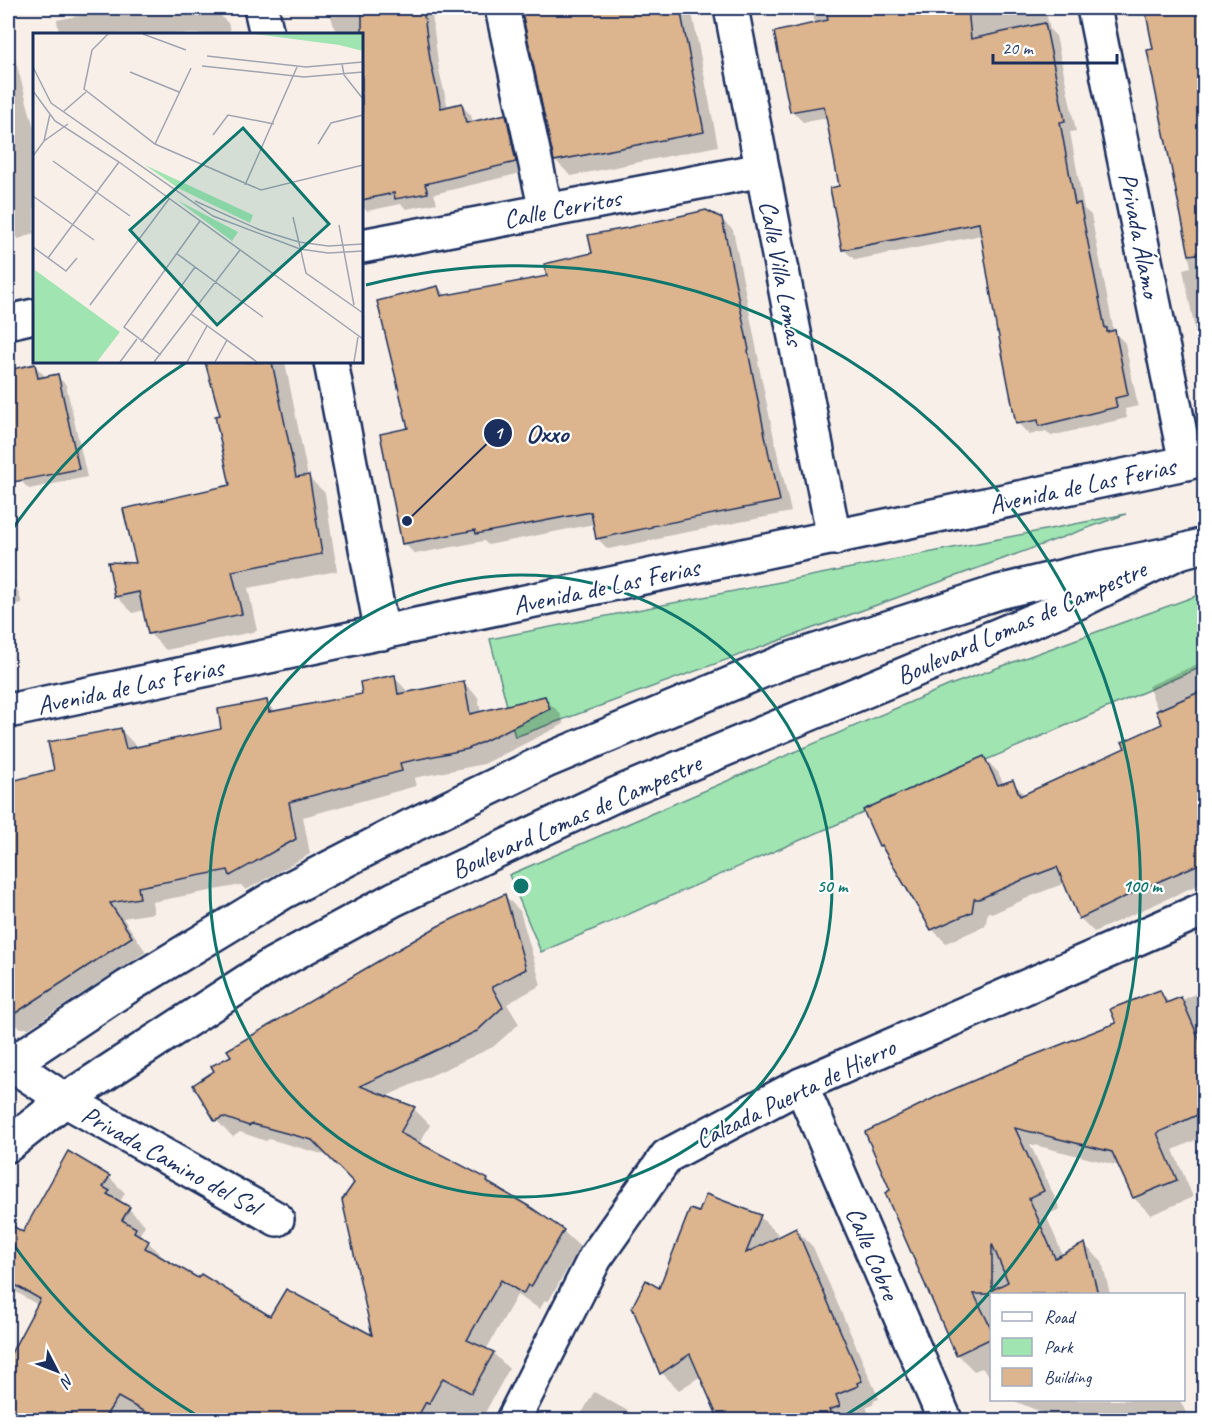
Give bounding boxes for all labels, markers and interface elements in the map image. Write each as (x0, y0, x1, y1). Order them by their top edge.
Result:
scale bar (993, 27, 1118, 65)
inset map (33, 33, 363, 363)
text: 20 m (1002, 37, 1035, 59)
street label: Privada Álamo (1111, 170, 1168, 303)
street label: Calle Cerritos (501, 181, 626, 236)
street label: Calle Villa Lomas (751, 198, 812, 350)
callout: Oxxo (483, 410, 580, 455)
text: Oxxo (526, 416, 571, 450)
text: 1 (494, 422, 504, 444)
street label: Avenida de Las Ferias (986, 449, 1180, 521)
street label: Avenida de Las Ferias (510, 550, 704, 622)
street label: Boulevard Lomas de Campestre (891, 551, 1154, 692)
street label: Avenida de Las Ferias (34, 650, 228, 722)
street label: Boulevard Lomas de Campestre (446, 745, 709, 886)
text: 50 m (817, 875, 849, 897)
text: 100 m (1123, 875, 1163, 897)
centre of rings (511, 876, 531, 896)
street label: Calzada Puerta de Hierro (690, 1030, 902, 1156)
street label: Privada Camino del Sol (76, 1098, 270, 1225)
street label: Calle Cobre (838, 1202, 908, 1307)
legend (990, 1293, 1185, 1401)
text: Road (1044, 1306, 1077, 1328)
text: Park (1044, 1336, 1074, 1358)
north arrow (27, 1341, 87, 1401)
text: Building (1044, 1366, 1093, 1388)
text: N (55, 1370, 78, 1393)

